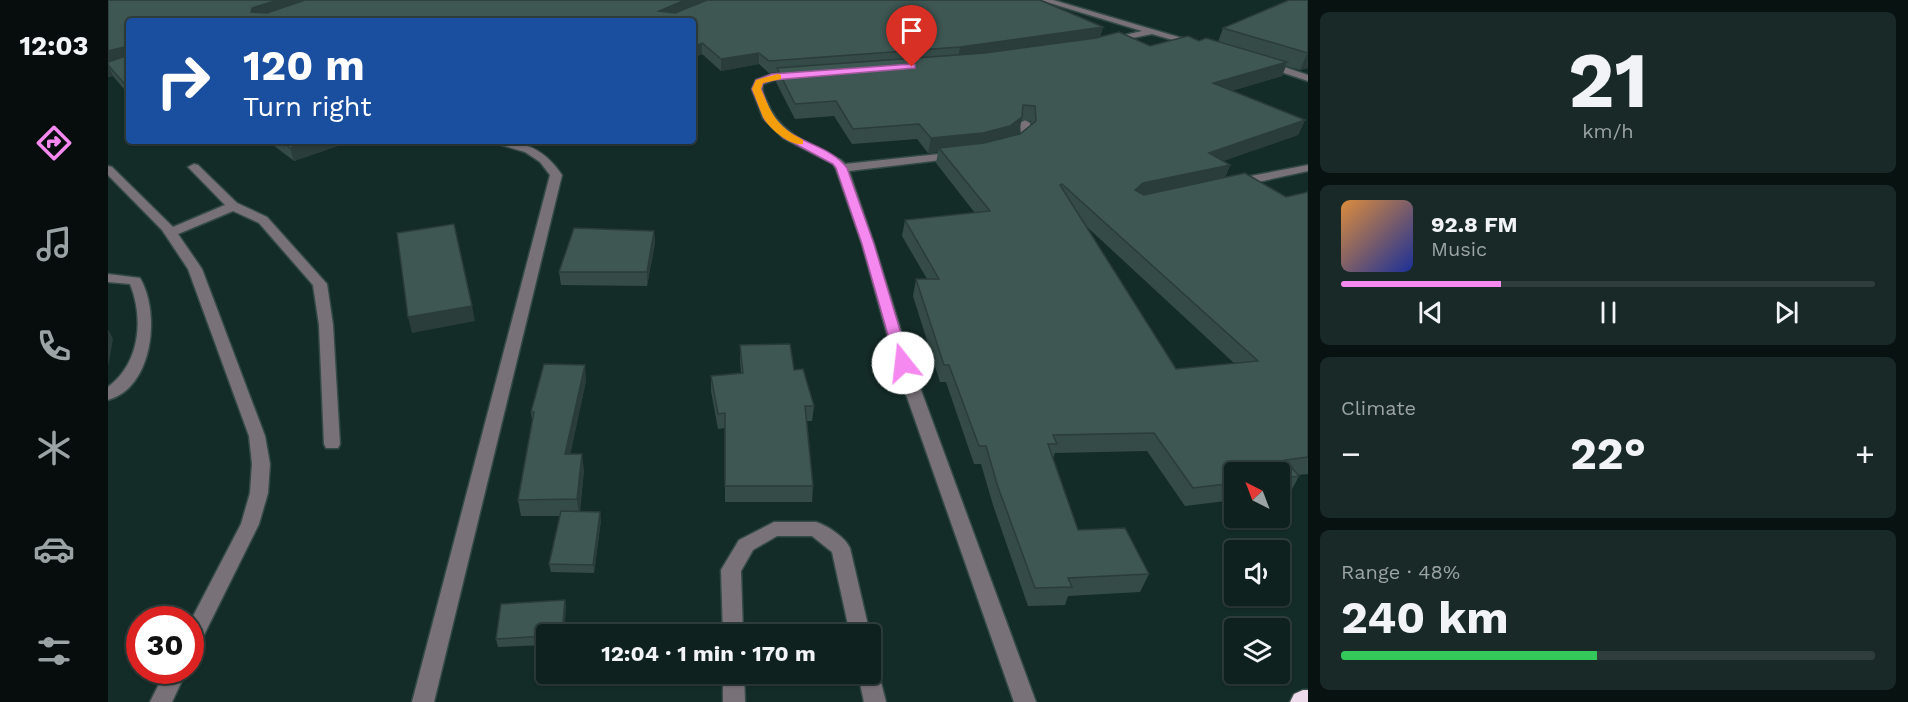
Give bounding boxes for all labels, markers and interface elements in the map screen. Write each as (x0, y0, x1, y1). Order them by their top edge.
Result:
pin (886, 5, 937, 67)
icon: arrive (895, 14, 928, 47)
text: 12:03 (19, 30, 89, 62)
text: 21 (1568, 34, 1648, 126)
text: 120 m (243, 41, 365, 90)
icon: right (144, 42, 222, 120)
text: Turn right (243, 91, 372, 123)
text: km/h (1582, 119, 1634, 143)
icon: directions (33, 122, 75, 164)
text: 92.8 FM (1431, 212, 1518, 237)
icon: music (33, 223, 75, 265)
text: Music (1431, 237, 1487, 261)
icon: previous (1414, 296, 1447, 329)
icon: pause (1592, 296, 1625, 329)
icon: next (1770, 296, 1803, 329)
icon: phone (33, 325, 75, 367)
position arrow (871, 331, 935, 395)
text: Climate (1341, 396, 1416, 420)
icon: climate (33, 427, 75, 469)
text: 22° (1570, 427, 1646, 480)
text: − (1341, 434, 1361, 473)
text: + (1855, 434, 1875, 473)
north arrow (1224, 462, 1290, 528)
map controls (1224, 462, 1290, 684)
icon: car (33, 528, 75, 570)
button: sound (1224, 540, 1290, 606)
text: Range · 48% (1341, 560, 1460, 584)
text: 240 km (1341, 591, 1509, 644)
speed limit sign: 30 (126, 606, 204, 684)
button: layers (1224, 618, 1290, 684)
icon: filters (33, 630, 75, 672)
text: 12:04 · 1 min · 170 m (601, 641, 816, 666)

